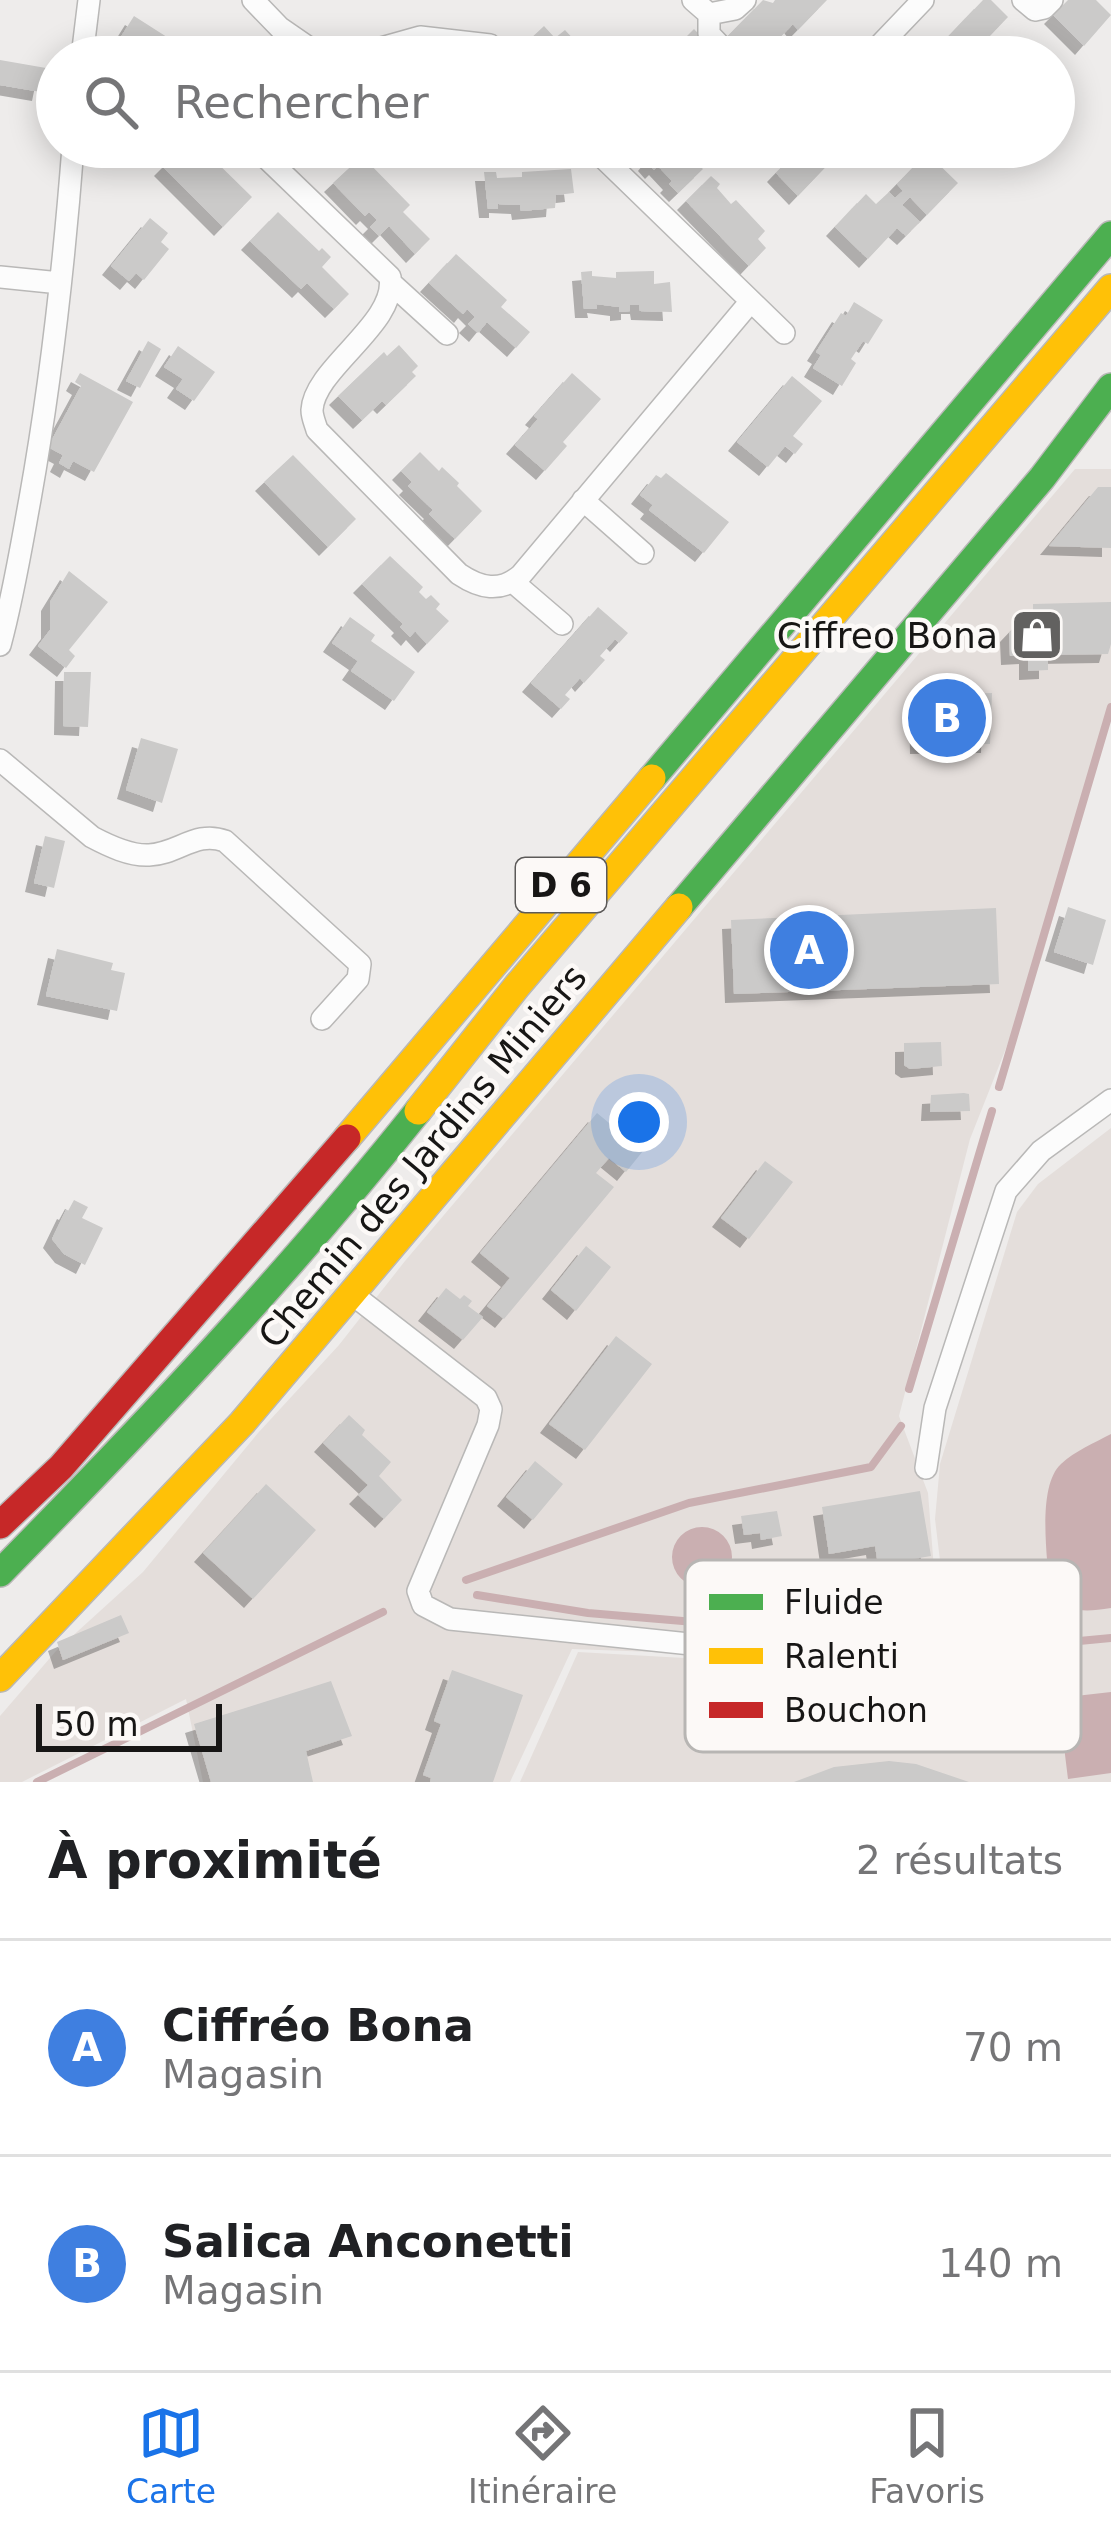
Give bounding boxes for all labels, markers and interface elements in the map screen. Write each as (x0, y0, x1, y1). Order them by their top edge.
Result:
search box (36, 36, 1075, 168)
icon: search (78, 69, 144, 135)
text: Rechercher (174, 76, 429, 129)
shop icon: Ciffreo Bona (1009, 607, 1065, 663)
place label: Ciffreo Bona (777, 615, 998, 656)
pin: B (908, 673, 986, 763)
road number: D 6 (516, 858, 606, 912)
pin: A (770, 905, 848, 995)
street label: Chemin des Jardins Miniers (250, 957, 595, 1356)
your location (609, 1092, 669, 1152)
legend (685, 1560, 1081, 1752)
text: Fluide (784, 1583, 883, 1622)
text: Ralenti (784, 1637, 899, 1676)
text: Bouchon (784, 1691, 928, 1730)
scale bar (36, 1698, 222, 1751)
text: 50 m (54, 1705, 139, 1744)
text: À proximité (48, 1831, 382, 1890)
text: 2 résultats (856, 1838, 1063, 1883)
text: Ciffréo Bona (162, 1999, 474, 2052)
text: A (72, 2025, 102, 2070)
text: 70 m (963, 2025, 1063, 2070)
text: Magasin (162, 2052, 324, 2097)
text: Salica Anconetti (162, 2215, 574, 2268)
text: B (72, 2241, 102, 2286)
text: 140 m (938, 2241, 1063, 2286)
text: Magasin (162, 2268, 324, 2313)
tab: Carte (126, 2400, 216, 2511)
tab: Itinéraire (468, 2400, 617, 2511)
tab: Favoris (869, 2400, 985, 2511)

